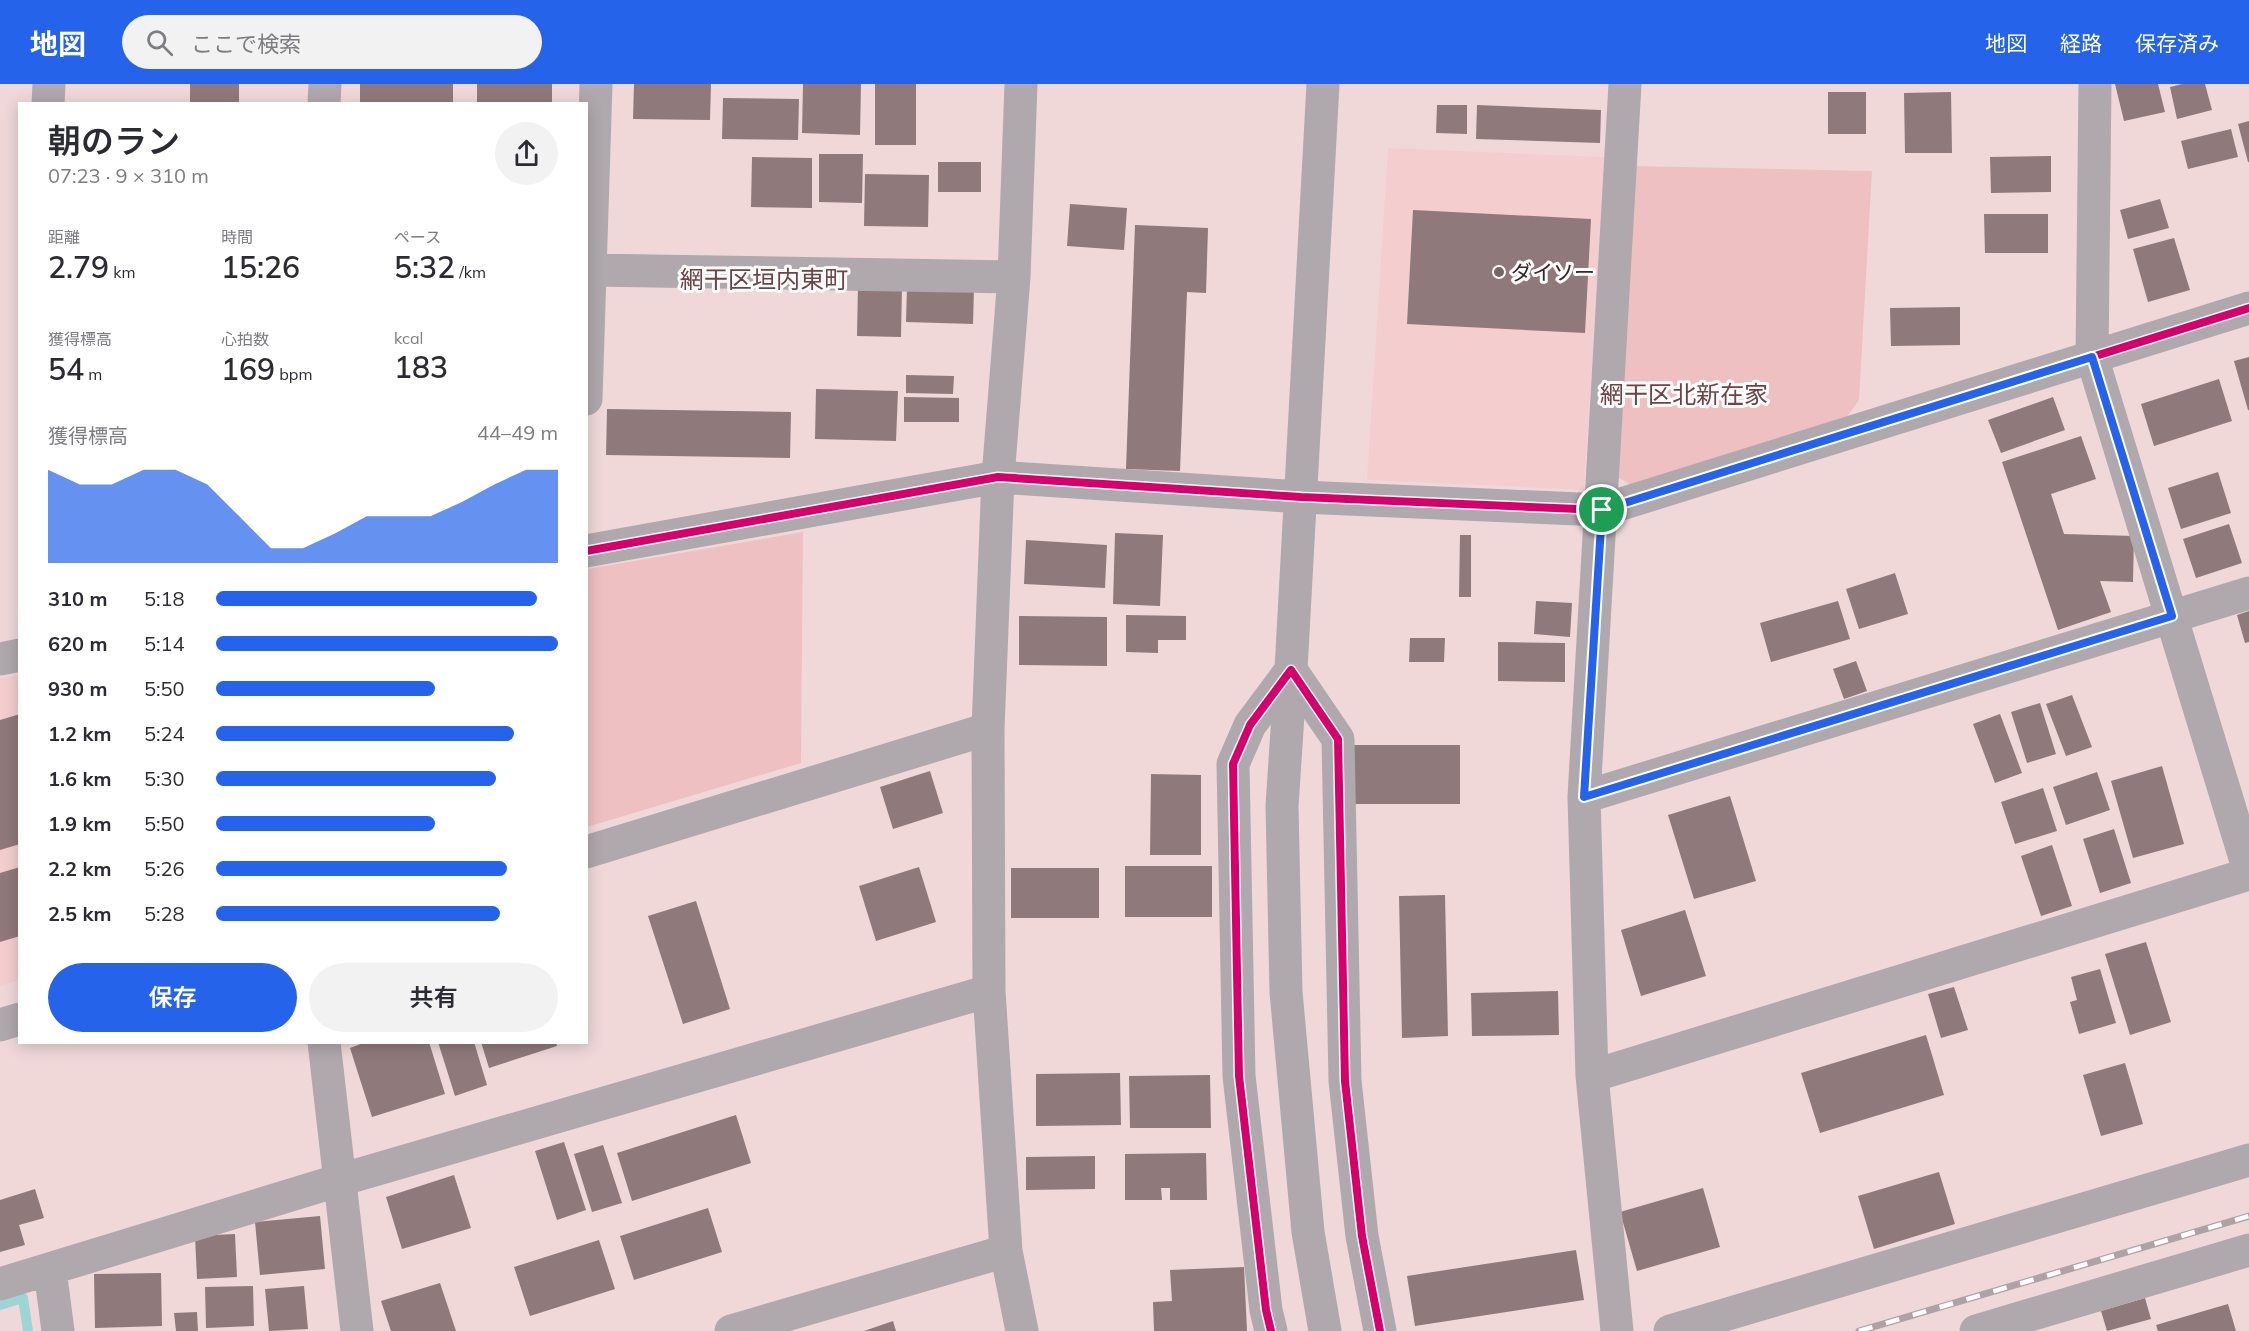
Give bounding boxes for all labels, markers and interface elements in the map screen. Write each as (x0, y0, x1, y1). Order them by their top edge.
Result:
search box (122, 15, 542, 69)
text: 地図 (30, 26, 86, 61)
icon: search (143, 26, 176, 59)
text: ここで検索 (191, 30, 301, 58)
text: 地図 (1985, 30, 2027, 56)
text: 経路 (2060, 30, 2102, 56)
text: 保存済み (2135, 30, 2219, 56)
text: 朝のラン (48, 120, 180, 161)
button: share (495, 122, 558, 185)
text: 07:23 · 9 × 310 m (48, 163, 209, 188)
text: 距離 (48, 227, 80, 247)
text: 時間 (221, 227, 253, 247)
text: ペース (394, 227, 441, 247)
text: 2.79 (48, 248, 109, 286)
text: 15:26 (221, 248, 300, 286)
text: 5:32 (394, 248, 455, 286)
place label: ダイソー (1511, 259, 1595, 285)
text: km (109, 262, 136, 282)
text: /km (455, 262, 486, 282)
district label: 網干区垣内東町 (680, 264, 848, 294)
marker: ダイソー (1492, 265, 1506, 279)
text: kcal (394, 328, 423, 348)
text: 獲得標高 (48, 329, 112, 349)
text: 心拍数 (221, 329, 269, 349)
text: 183 (394, 348, 448, 386)
text: 54 (48, 350, 84, 388)
text: 169 (221, 350, 275, 388)
text: m (84, 364, 102, 384)
text: bpm (275, 364, 312, 384)
district label: 網干区北新在家 (1600, 379, 1768, 409)
text: 44–49 m (477, 420, 558, 445)
text: 獲得標高 (48, 423, 128, 448)
pin (1576, 484, 1627, 535)
icon: arrive (1585, 493, 1618, 526)
text: 310 m (48, 586, 107, 611)
text: 5:18 (144, 586, 185, 611)
text: 620 m (48, 631, 107, 656)
text: 5:14 (144, 631, 185, 656)
text: 930 m (48, 676, 107, 701)
text: 5:50 (144, 676, 185, 701)
text: 1.2 km (48, 721, 111, 746)
text: 5:24 (144, 721, 185, 746)
text: 1.6 km (48, 766, 111, 791)
text: 5:30 (144, 766, 185, 791)
text: 1.9 km (48, 811, 111, 836)
text: 5:50 (144, 811, 185, 836)
text: 2.2 km (48, 856, 111, 881)
text: 5:26 (144, 856, 185, 881)
text: 2.5 km (48, 901, 111, 926)
text: 5:28 (144, 901, 185, 926)
button: 保存 (48, 963, 297, 1032)
button: 共有 (309, 963, 558, 1032)

